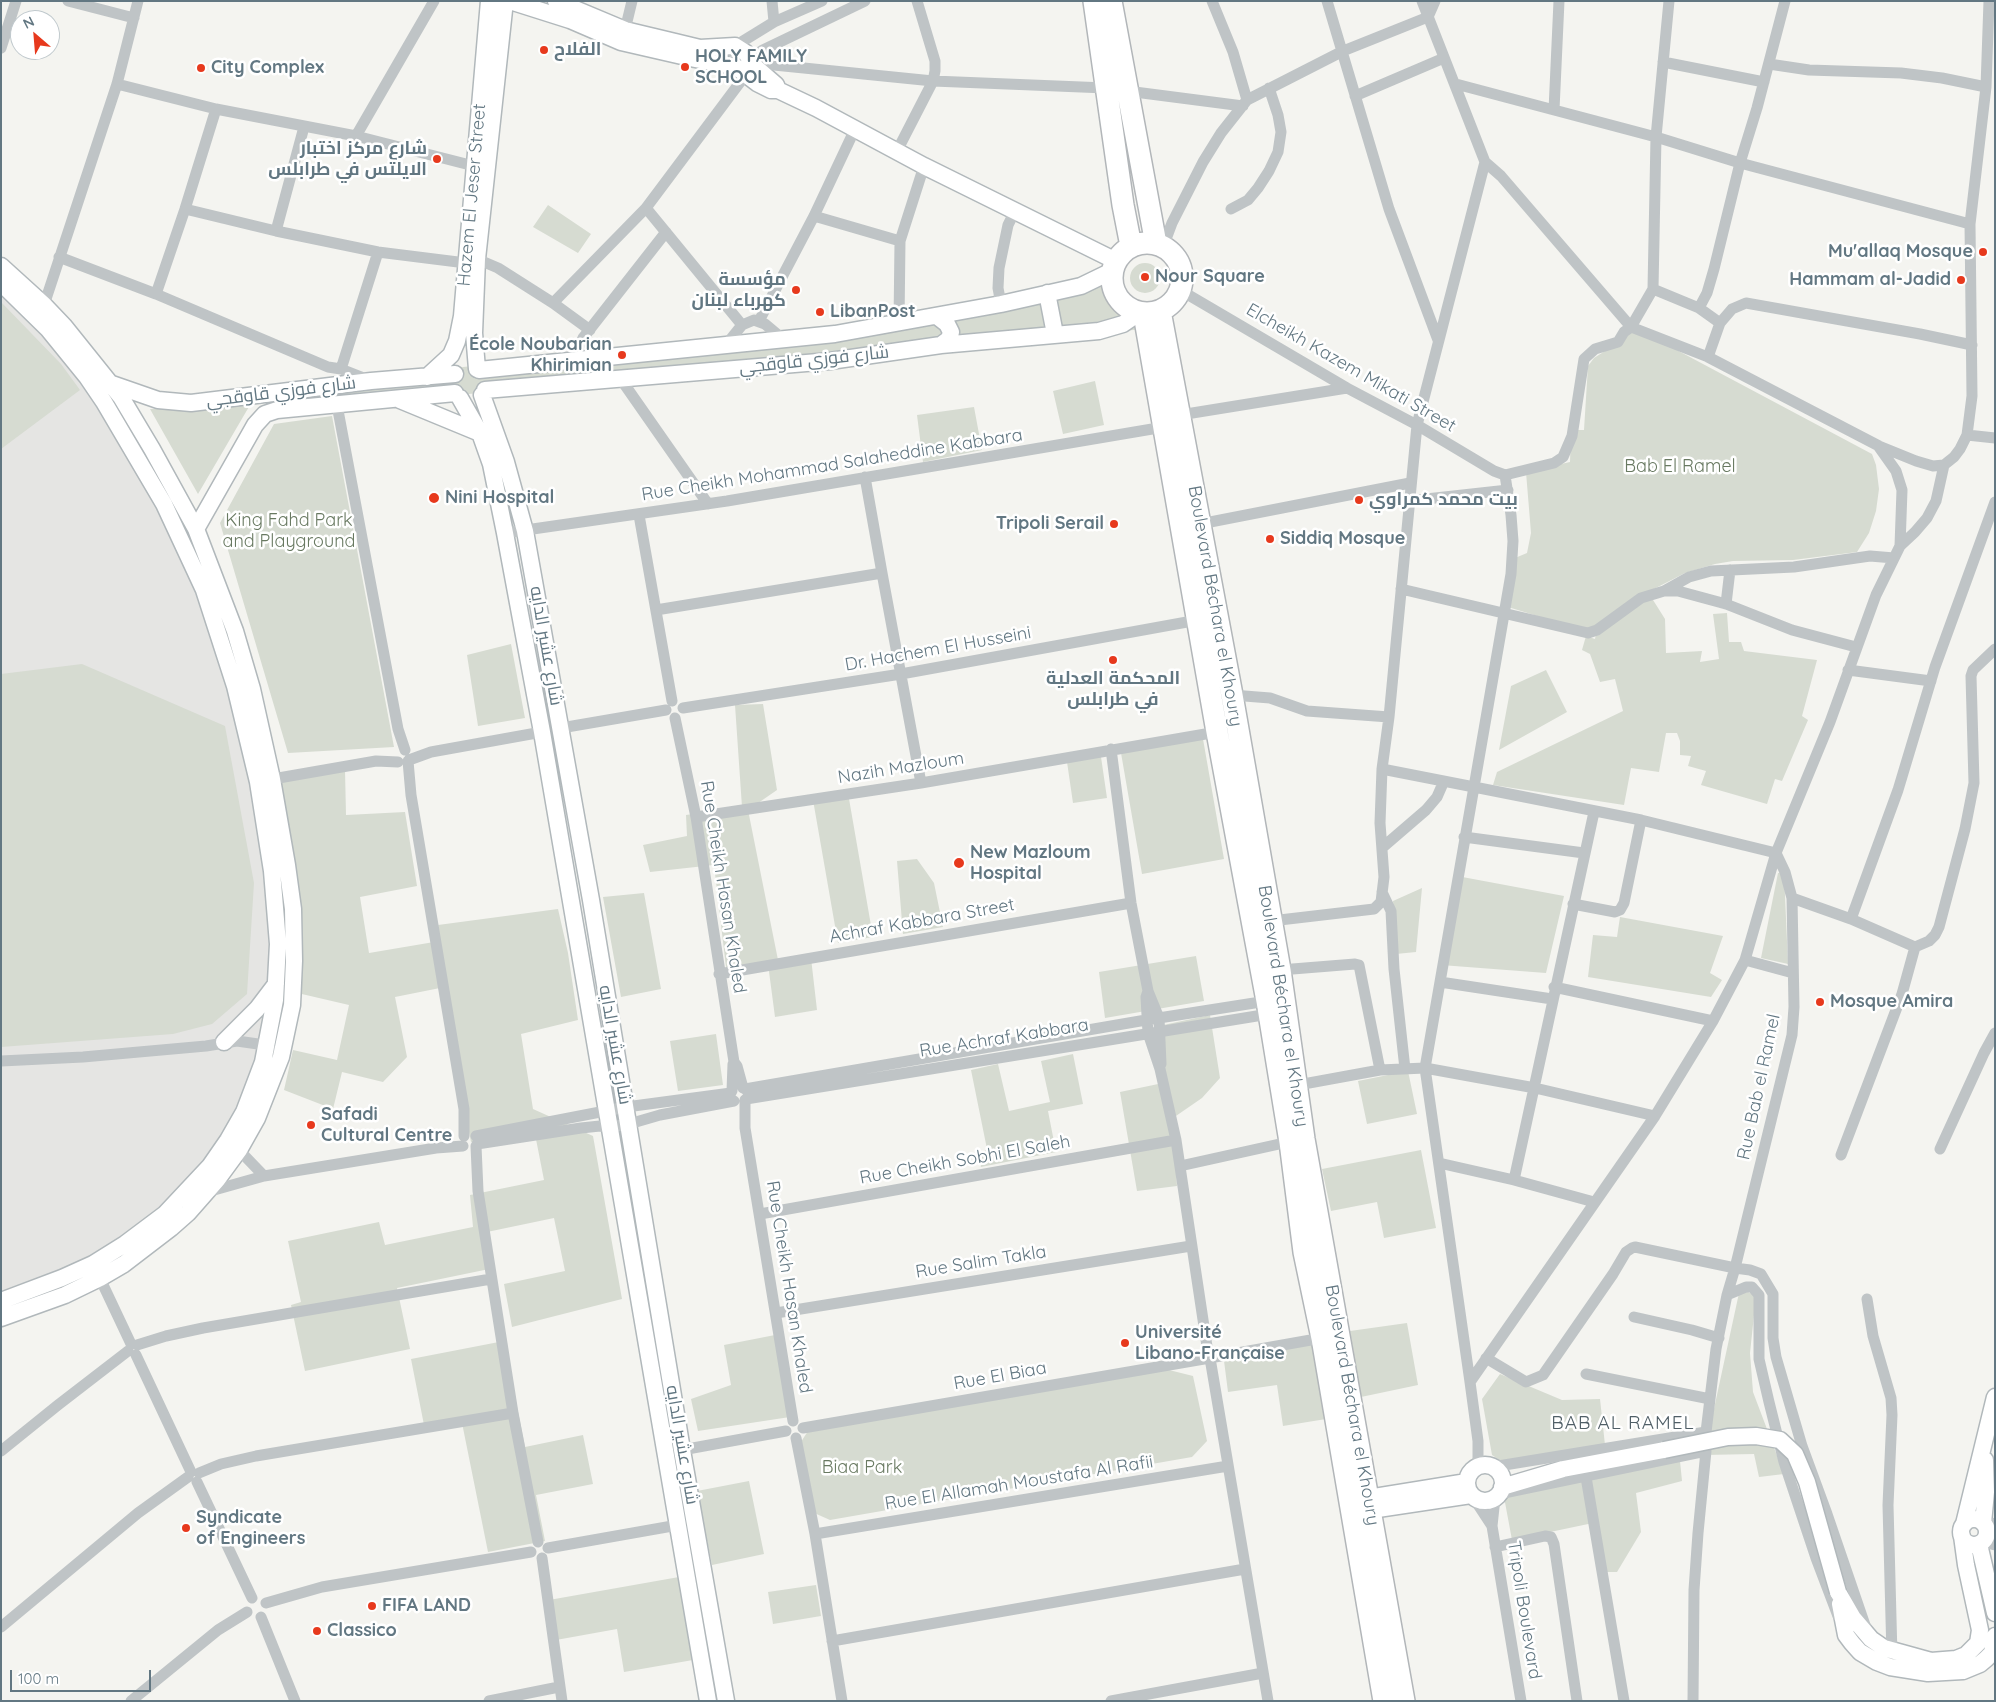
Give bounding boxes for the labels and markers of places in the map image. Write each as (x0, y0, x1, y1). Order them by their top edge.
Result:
place label: الفلاح (554, 39, 601, 61)
marker: الفلاح (538, 44, 550, 56)
place label: HOLY FAMILY SCHOOL (695, 46, 807, 88)
place label: City Complex (211, 57, 324, 79)
marker: HOLY FAMILY SCHOOL (679, 61, 691, 73)
marker: City Complex (195, 62, 207, 74)
place label: شارع مركز اختبار الايلتس في طرابلس (268, 138, 427, 180)
marker: شارع مركز اختبار الايلتس في طرابلس (431, 153, 443, 165)
place label: Mu'allaq Mosque (1828, 241, 1973, 263)
marker: Mu'allaq Mosque (1977, 246, 1989, 258)
place label: Nour Square (1155, 266, 1265, 288)
place label: مؤسسة كهرباء لبنان (691, 269, 786, 312)
place label: Hammam al-Jadid (1789, 269, 1951, 291)
marker: Nour Square (1139, 271, 1151, 283)
marker: Hammam al-Jadid (1955, 274, 1967, 286)
marker: مؤسسة كهرباء لبنان (790, 284, 802, 296)
place label: LibanPost (830, 301, 916, 323)
marker: LibanPost (814, 306, 826, 318)
place label: École Noubarian Khirimian (469, 334, 612, 376)
marker: École Noubarian Khirimian (616, 349, 628, 361)
place label: Nini Hospital (445, 487, 554, 509)
place label: بيت محمد كمراوي (1369, 489, 1518, 511)
marker: Nini Hospital (427, 491, 441, 505)
marker: بيت محمد كمراوي (1353, 494, 1365, 506)
place label: Tripoli Serail (996, 513, 1104, 535)
marker: Tripoli Serail (1108, 518, 1120, 530)
place label: Siddiq Mosque (1280, 528, 1405, 550)
marker: Siddiq Mosque (1264, 533, 1276, 545)
marker: المحكمة العدلية في طرابلس (1107, 654, 1119, 666)
place label: المحكمة العدلية في طرابلس (1046, 668, 1180, 711)
place label: New Mazloum Hospital (970, 842, 1091, 884)
marker: New Mazloum Hospital (952, 856, 966, 870)
place label: Mosque Amira (1830, 991, 1953, 1013)
marker: Mosque Amira (1814, 996, 1826, 1008)
place label: Safadi Cultural Centre (321, 1104, 452, 1146)
marker: Safadi Cultural Centre (305, 1119, 317, 1131)
place label: Université Libano-Française (1135, 1322, 1285, 1365)
marker: Université Libano-Française (1119, 1337, 1131, 1349)
place label: Syndicate of Engineers (196, 1507, 305, 1550)
marker: Syndicate of Engineers (180, 1522, 192, 1534)
place label: FIFA LAND (382, 1595, 471, 1617)
marker: FIFA LAND (366, 1600, 378, 1612)
place label: Classico (327, 1620, 397, 1642)
marker: Classico (311, 1625, 323, 1637)

